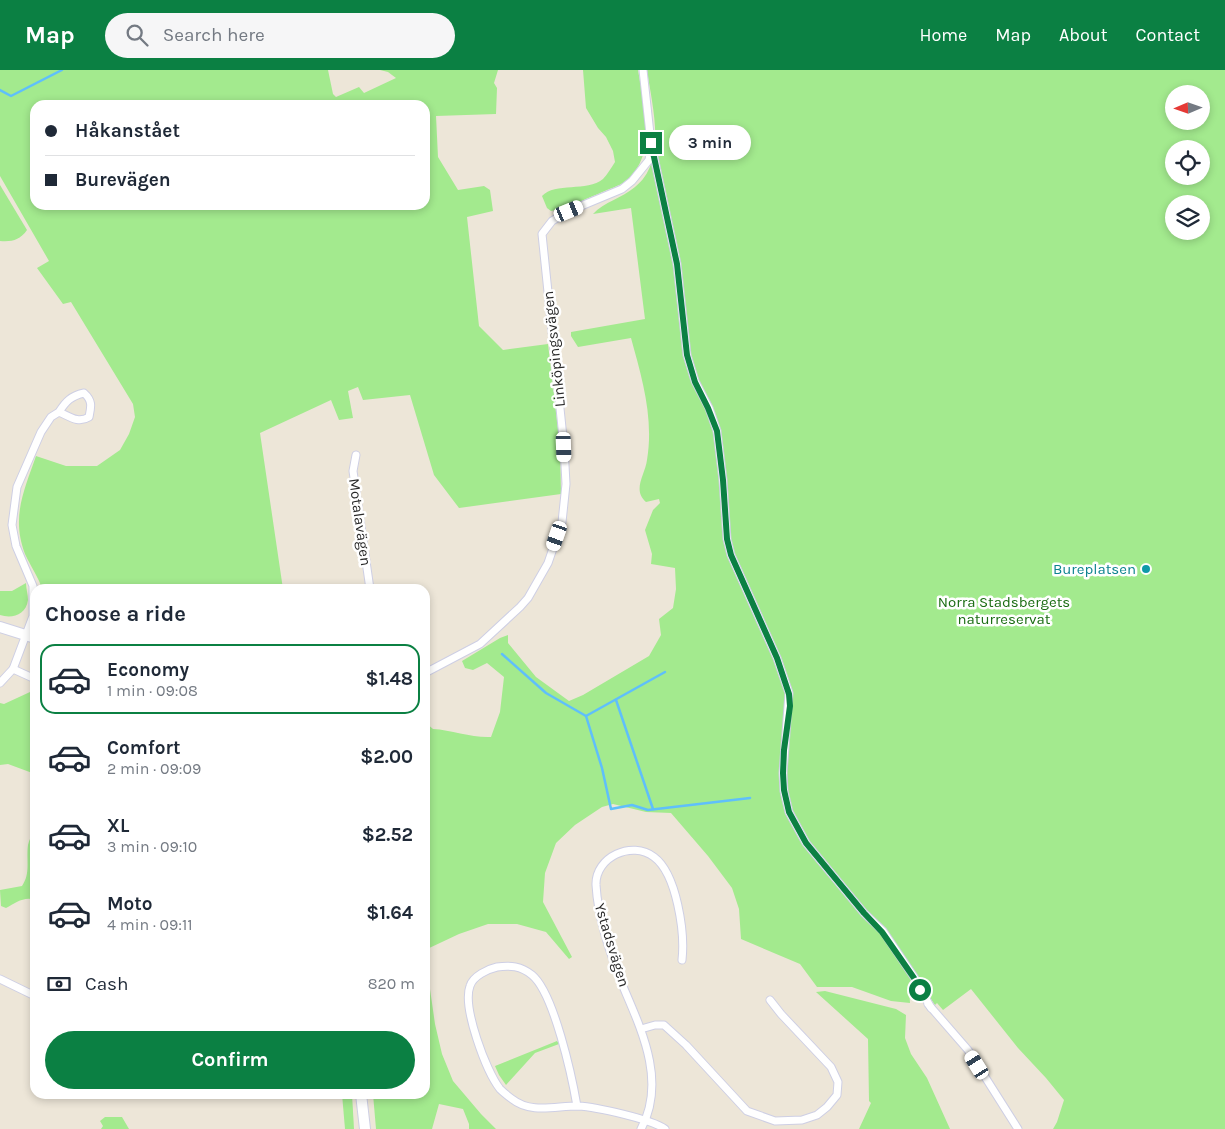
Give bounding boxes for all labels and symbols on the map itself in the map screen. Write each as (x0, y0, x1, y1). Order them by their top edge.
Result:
north arrow (1165, 85, 1210, 130)
callout: 3 min (668, 126, 751, 160)
route end (640, 132, 662, 154)
car (552, 198, 585, 224)
street label: Linköpingsvägen (539, 290, 569, 408)
car (555, 432, 572, 462)
street label: Motalavägen (345, 477, 375, 567)
car (545, 519, 568, 553)
place label: Bureplatsen (1053, 560, 1136, 578)
marker: Bureplatsen (1140, 563, 1152, 575)
park label: Norra Stadsbergets naturreservat (938, 593, 1070, 628)
street label: Ystadsvägen (591, 901, 633, 989)
route start (909, 979, 931, 1001)
car (962, 1048, 991, 1082)

